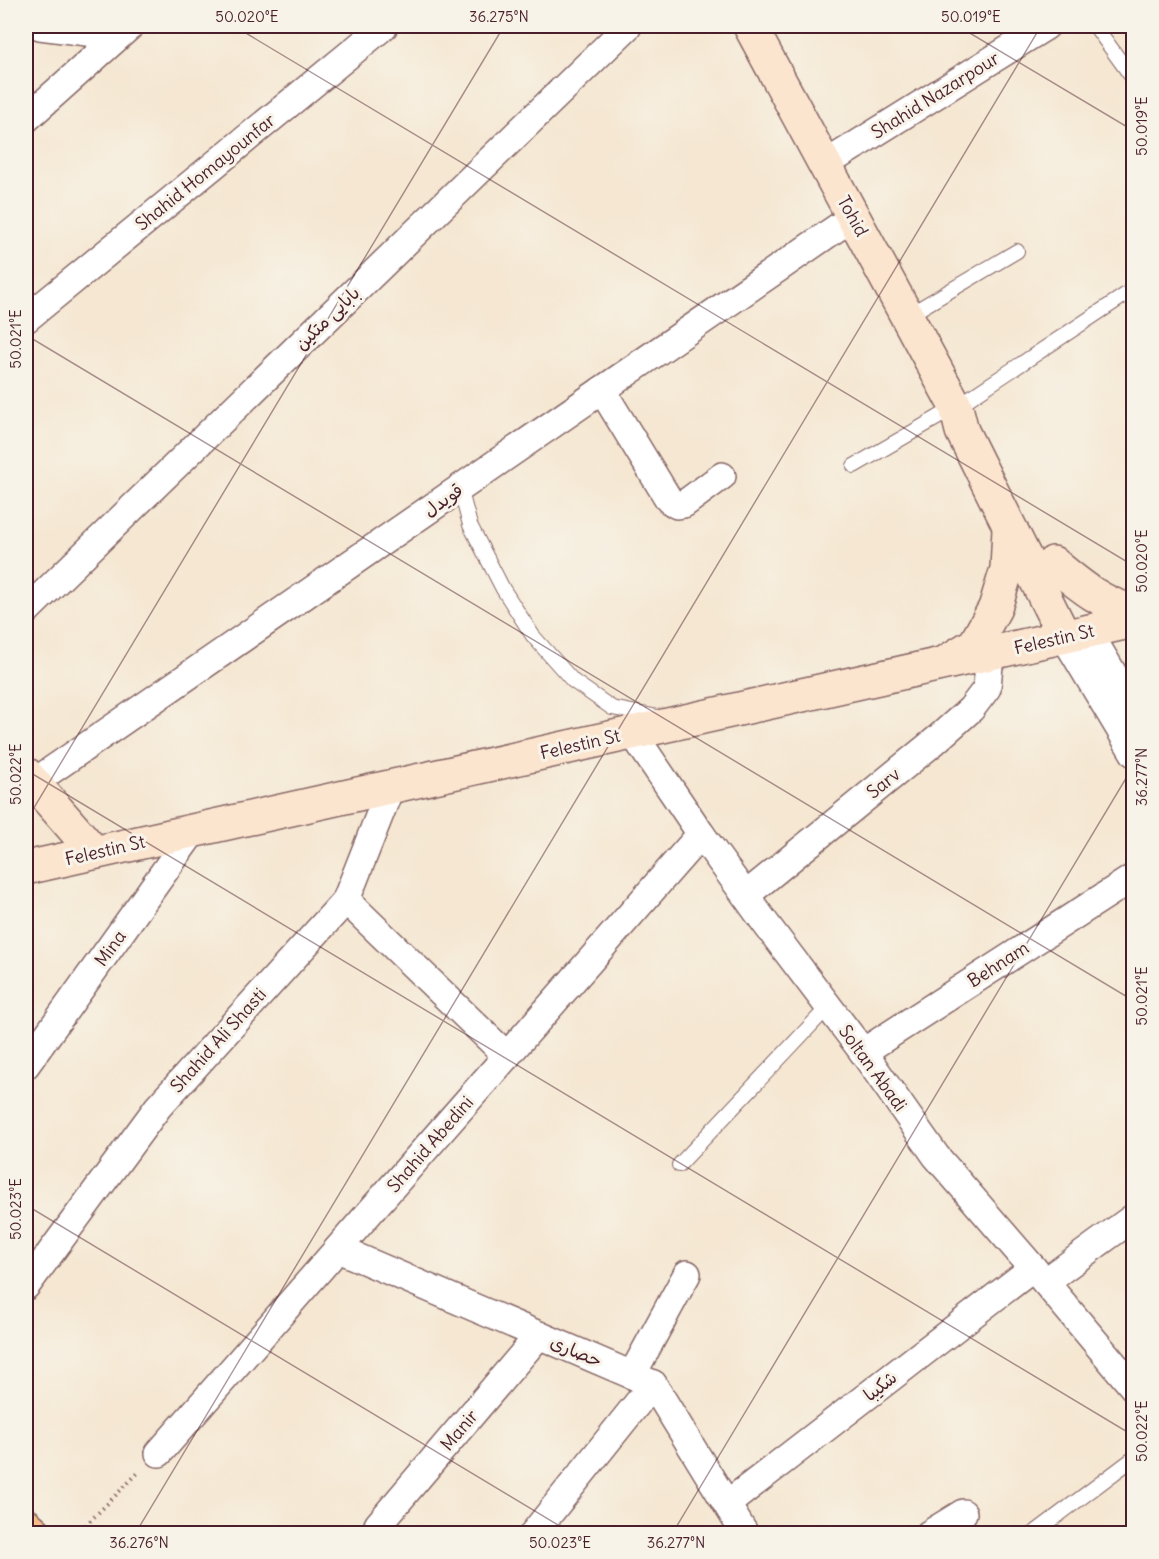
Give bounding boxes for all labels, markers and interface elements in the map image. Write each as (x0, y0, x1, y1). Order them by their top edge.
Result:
text: 50.020°E (215, 7, 279, 26)
text: 36.275°N (469, 7, 529, 26)
text: 50.019°E (941, 7, 1001, 26)
street label: Shahid Nazarpour (867, 46, 1004, 144)
text: 50.019°E (1132, 96, 1151, 156)
street label: Shahid Homayounfar (130, 108, 280, 236)
street label: Tohid (832, 191, 874, 241)
street label: بابایی متکین (290, 281, 364, 355)
text: 50.021°E (6, 309, 25, 369)
street label: قویدل (419, 478, 467, 522)
text: 50.020°E (1132, 529, 1151, 593)
street label: Felestin St (1012, 619, 1096, 659)
street label: Felestin St (538, 724, 622, 764)
text: 50.022°E (6, 743, 25, 805)
text: 36.277°N (1132, 748, 1151, 806)
street label: Sarv (862, 762, 905, 803)
street label: Felestin St (63, 830, 147, 870)
street label: Mina (89, 925, 131, 971)
street label: Behnam (963, 936, 1033, 992)
text: 50.021°E (1132, 966, 1151, 1026)
street label: Shahid Ali Shasti (165, 983, 271, 1097)
street label: Soltan Abadi (834, 1020, 912, 1116)
street label: Shahid Abedini (382, 1091, 478, 1197)
text: 50.023°E (6, 1178, 25, 1240)
street label: حصاری (547, 1330, 605, 1372)
street label: شکیبا (859, 1366, 901, 1406)
text: 50.022°E (1132, 1400, 1151, 1462)
street label: Manir (435, 1404, 483, 1455)
text: 36.276°N (109, 1533, 169, 1552)
text: 50.023°E (529, 1533, 591, 1552)
text: 36.277°N (647, 1533, 705, 1552)

